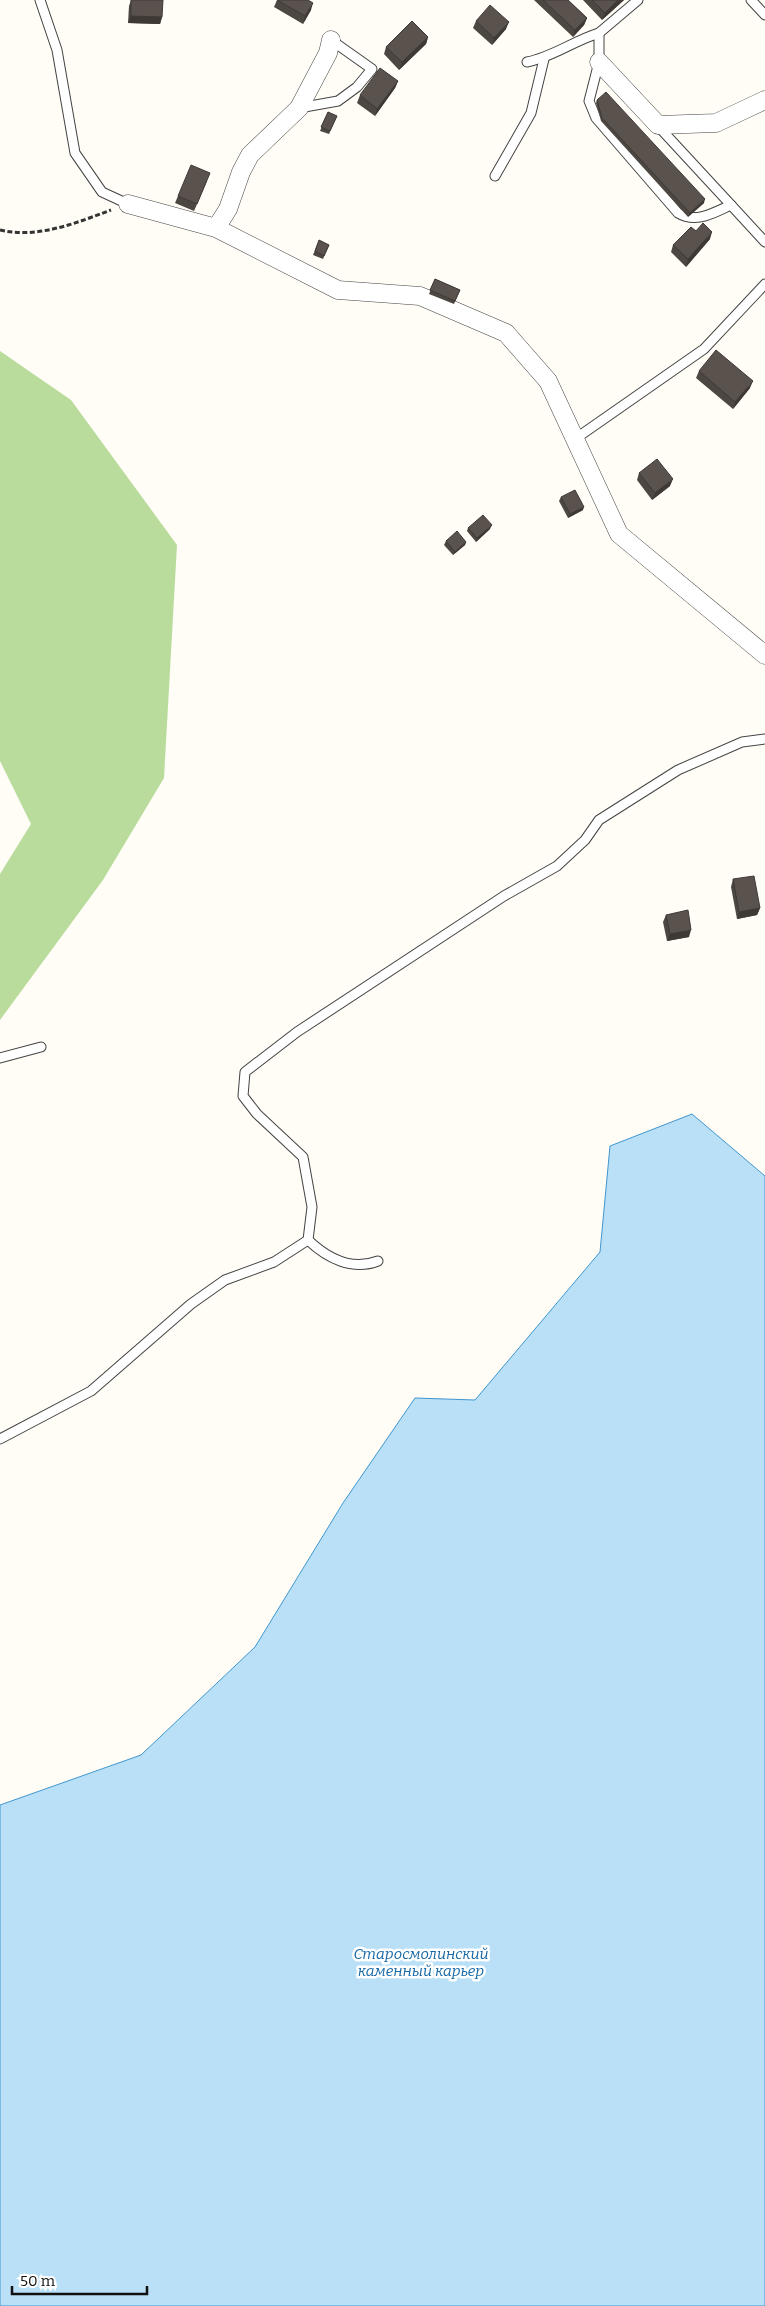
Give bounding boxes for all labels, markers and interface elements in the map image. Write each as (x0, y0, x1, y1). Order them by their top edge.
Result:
water label: Старосмолинский каменный карьер (353, 1945, 489, 1980)
scale bar (12, 2264, 148, 2296)
text: 50 m (20, 2272, 56, 2290)

